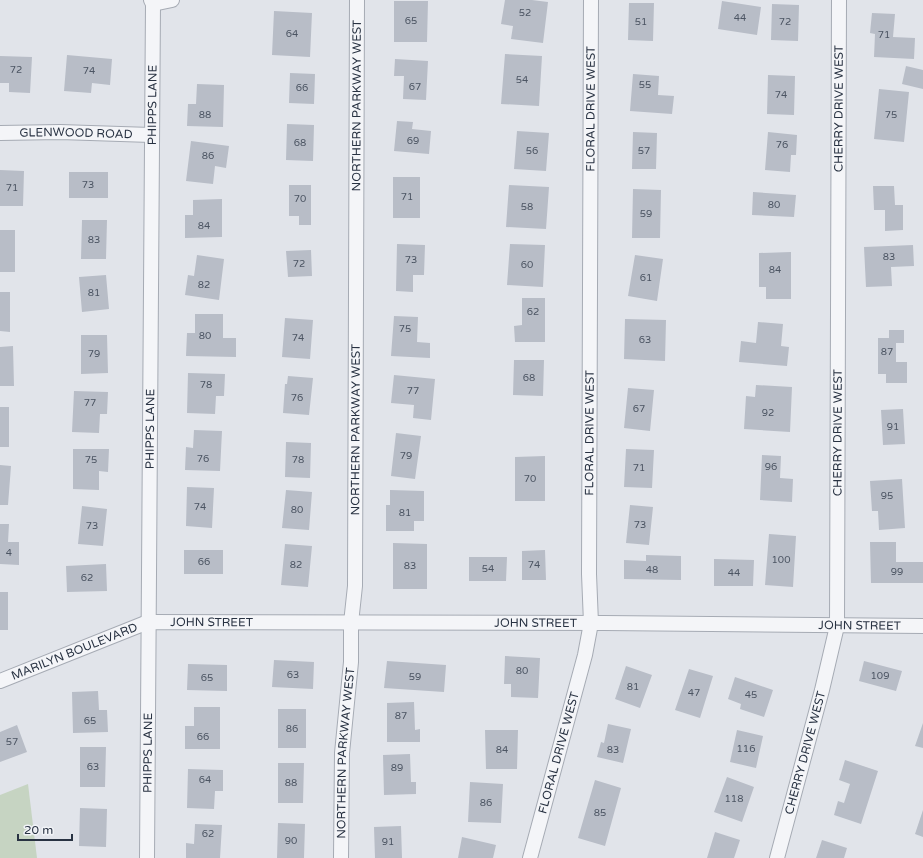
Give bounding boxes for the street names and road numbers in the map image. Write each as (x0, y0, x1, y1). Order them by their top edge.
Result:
street label: NORTHERN PARKWAY WEST (349, 19, 364, 191)
street label: CHERRY DRIVE WEST (831, 44, 846, 172)
street label: FLORAL DRIVE WEST (583, 45, 598, 172)
street label: PHIPPS LANE (145, 65, 160, 145)
street label: GLENWOOD ROAD (19, 125, 133, 141)
street label: NORTHERN PARKWAY WEST (348, 343, 363, 515)
street label: CHERRY DRIVE WEST (830, 368, 845, 496)
street label: FLORAL DRIVE WEST (582, 369, 597, 496)
street label: PHIPPS LANE (143, 389, 157, 469)
street label: JOHN STREET (170, 615, 254, 629)
street label: JOHN STREET (494, 616, 578, 630)
street label: JOHN STREET (818, 618, 902, 633)
street label: MARILYN BOULEVARD (9, 620, 140, 683)
street label: NORTHERN PARKWAY WEST (334, 666, 357, 839)
street label: CHERRY DRIVE WEST (782, 689, 829, 816)
street label: FLORAL DRIVE WEST (535, 690, 582, 815)
street label: PHIPPS LANE (140, 713, 155, 793)

